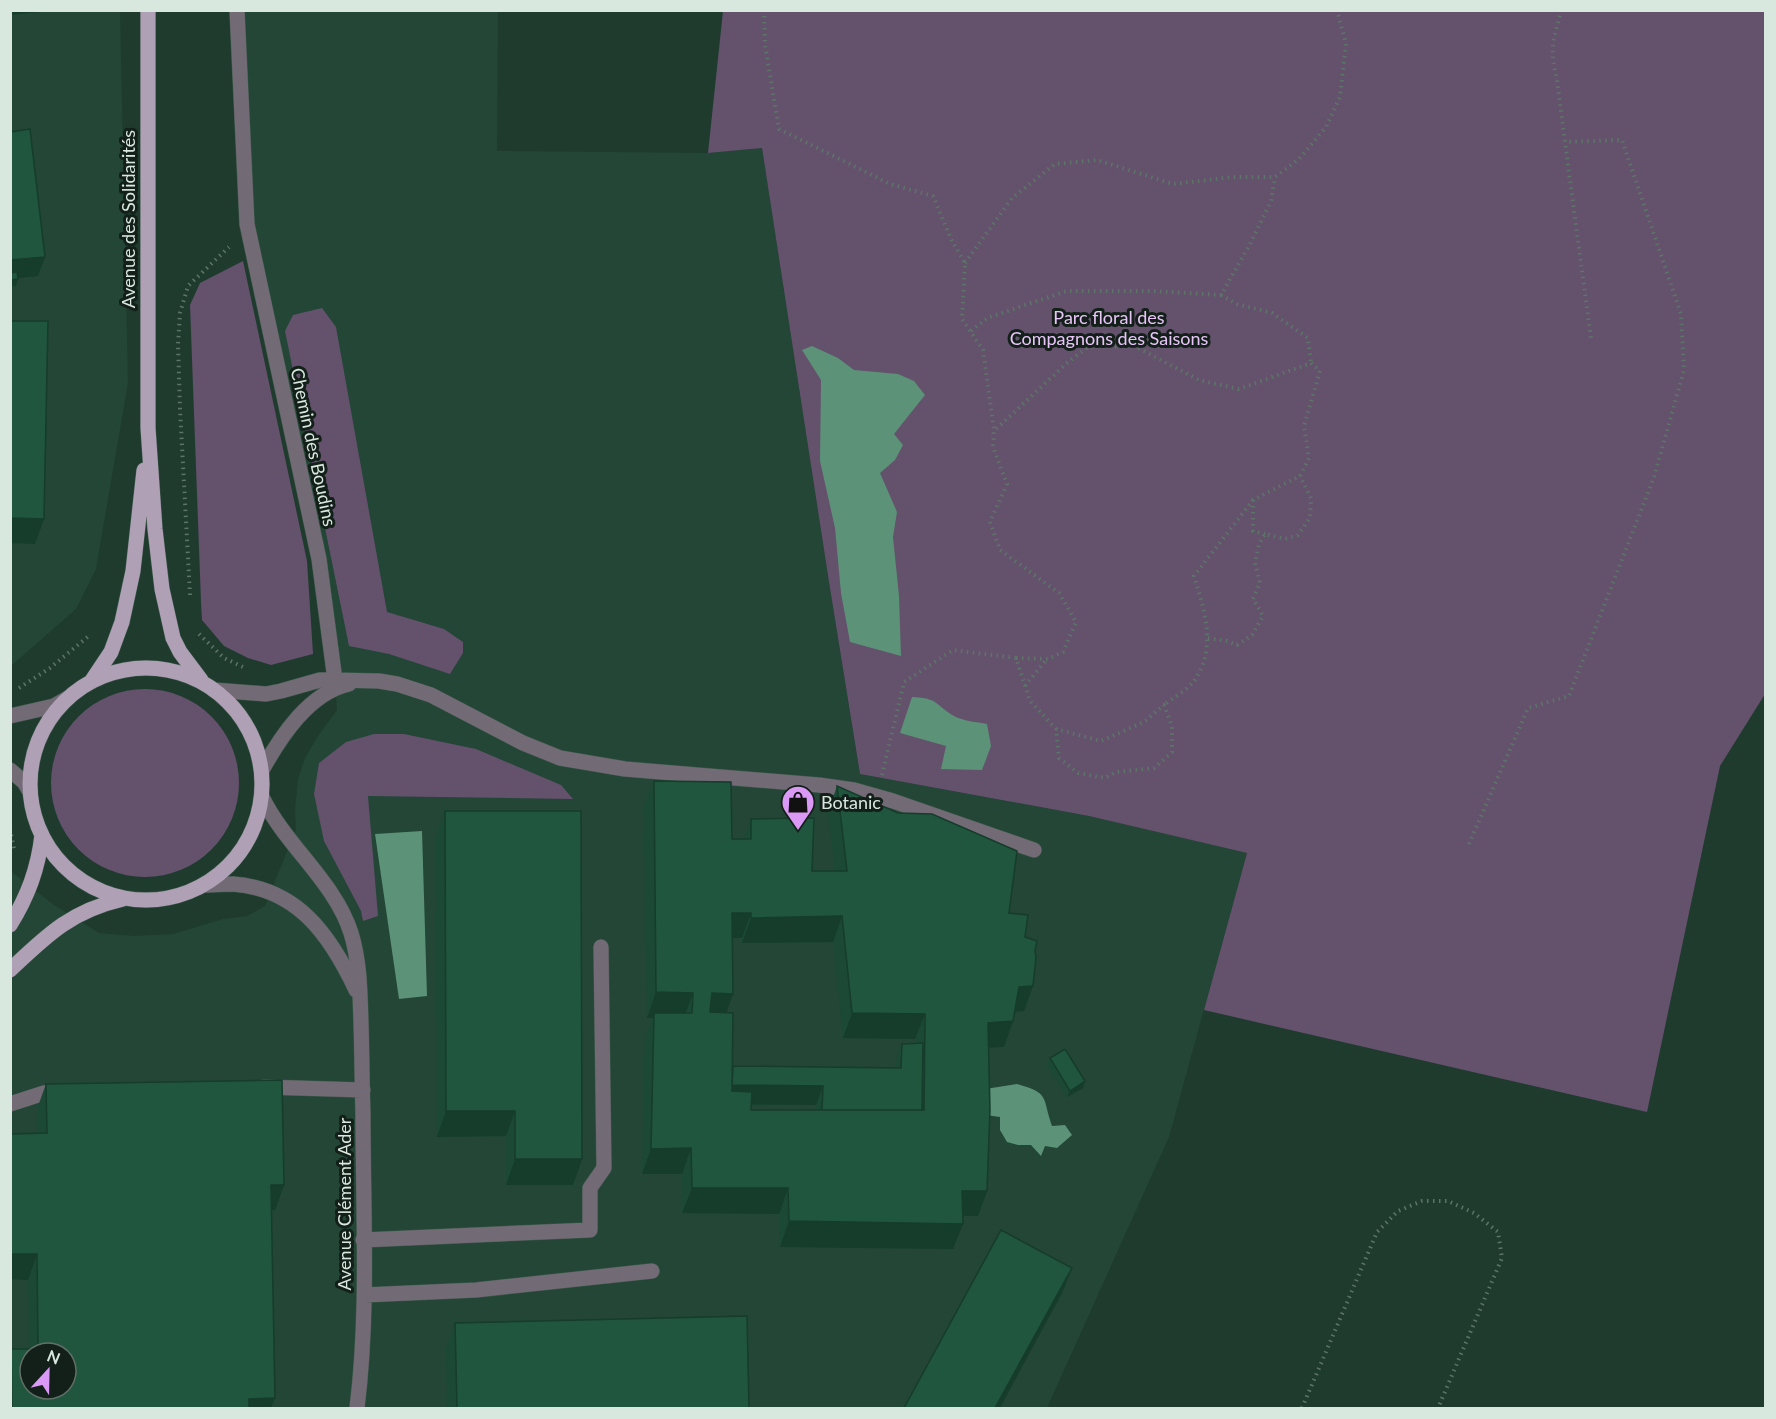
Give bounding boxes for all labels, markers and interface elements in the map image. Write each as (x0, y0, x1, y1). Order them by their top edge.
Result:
street label: Avenue des Solidarités (117, 130, 139, 308)
park label: Parc floral des Compagnons des Saisons (1010, 306, 1209, 349)
street label: Chemin des Boudins (286, 366, 342, 528)
shop icon: Botanic (780, 784, 816, 831)
place label: Botanic (821, 791, 881, 813)
street label: Avenue Clément Ader (333, 1117, 355, 1290)
north arrow (18, 1341, 78, 1401)
text: N (45, 1346, 63, 1368)

